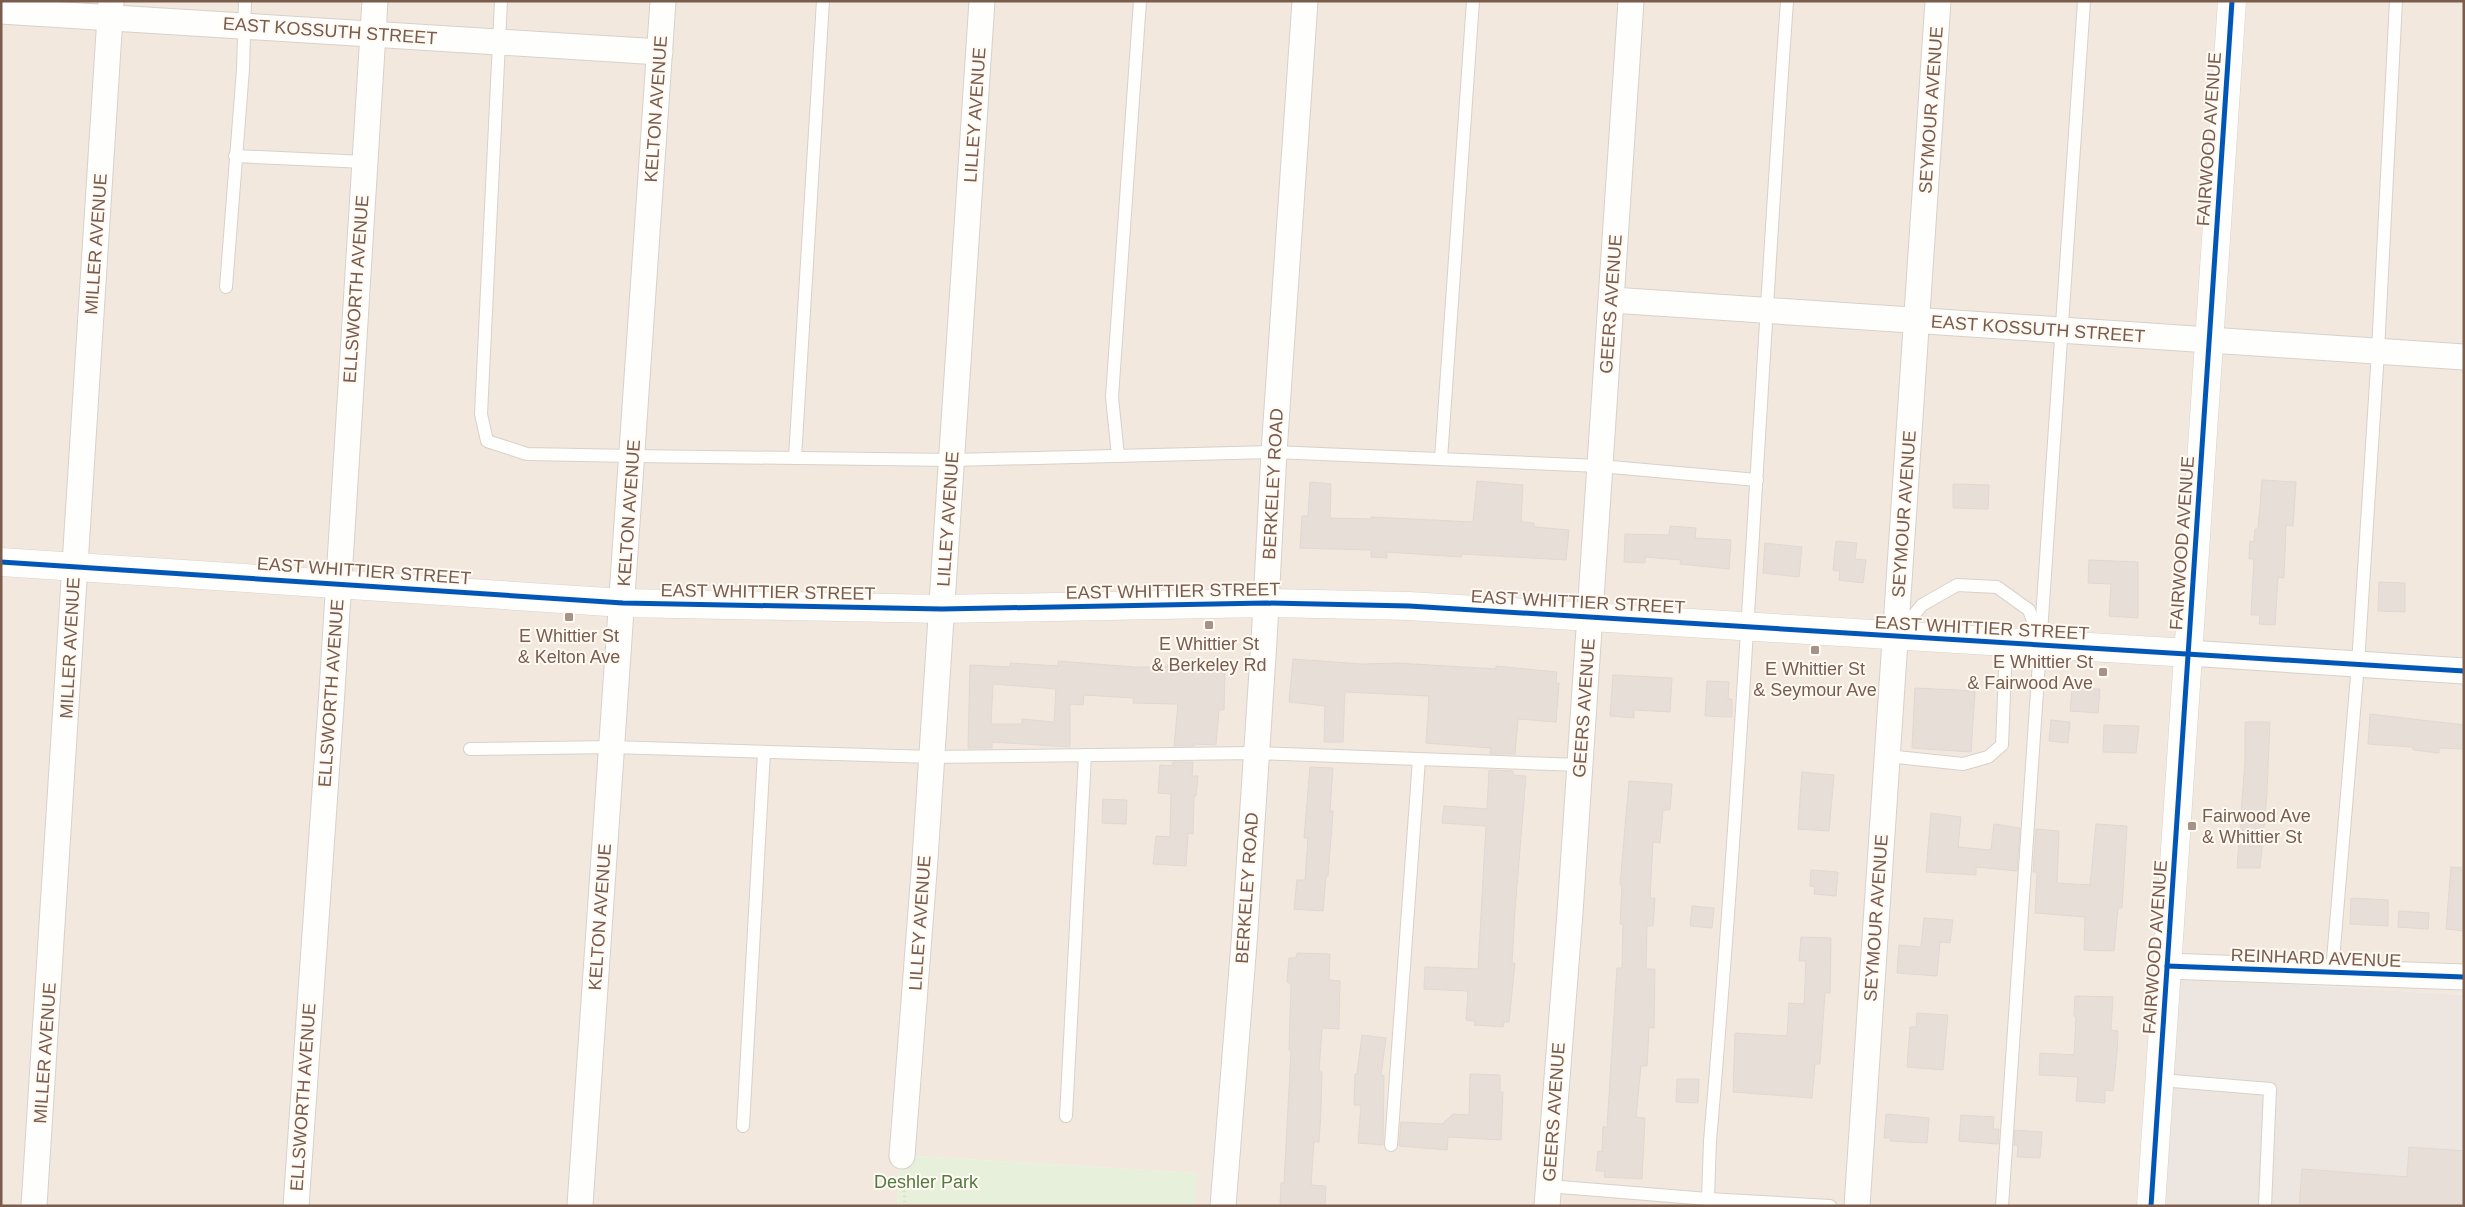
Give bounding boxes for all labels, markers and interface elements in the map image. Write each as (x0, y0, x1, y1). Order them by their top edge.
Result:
street label: EAST KOSSUTH STREET (222, 14, 438, 48)
street label: SEYMOUR AVENUE (1915, 26, 1947, 194)
street label: KELTON AVENUE (641, 35, 671, 183)
street label: LILLEY AVENUE (960, 47, 990, 183)
street label: FAIRWOOD AVENUE (2193, 51, 2225, 227)
street label: MILLER AVENUE (81, 173, 111, 315)
street label: ELLSWORTH AVENUE (339, 194, 373, 384)
street label: GEERS AVENUE (1596, 234, 1626, 374)
street label: EAST KOSSUTH STREET (1930, 312, 2146, 346)
street label: BERKELEY ROAD (1259, 408, 1287, 560)
street label: SEYMOUR AVENUE (1888, 430, 1920, 598)
street label: KELTON AVENUE (614, 439, 644, 587)
street label: LILLEY AVENUE (933, 451, 963, 587)
street label: FAIRWOOD AVENUE (2166, 455, 2198, 631)
street label: EAST WHITTIER STREET (256, 554, 472, 588)
street label: MILLER AVENUE (56, 577, 84, 719)
street label: EAST WHITTIER STREET (1065, 579, 1281, 603)
street label: EAST WHITTIER STREET (660, 580, 876, 604)
street label: EAST WHITTIER STREET (1470, 586, 1686, 618)
street label: ELLSWORTH AVENUE (314, 598, 348, 788)
marker: E Whittier St & Kelton Ave (563, 611, 575, 623)
street label: EAST WHITTIER STREET (1874, 612, 2090, 644)
marker: E Whittier St & Berkeley Rd (1203, 619, 1215, 631)
place label: E Whittier St & Kelton Ave (518, 626, 620, 667)
place label: E Whittier St & Berkeley Rd (1151, 634, 1267, 675)
street label: GEERS AVENUE (1569, 638, 1599, 778)
marker: E Whittier St & Seymour Ave (1809, 644, 1821, 656)
place label: E Whittier St & Fairwood Ave (1967, 652, 2093, 693)
place label: E Whittier St & Seymour Ave (1753, 659, 1877, 700)
marker: E Whittier St & Fairwood Ave (2097, 666, 2109, 678)
place label: Fairwood Ave & Whittier St (2202, 806, 2311, 847)
street label: BERKELEY ROAD (1232, 812, 1262, 964)
marker: Fairwood Ave & Whittier St (2186, 820, 2198, 832)
street label: SEYMOUR AVENUE (1860, 834, 1892, 1002)
street label: KELTON AVENUE (585, 843, 615, 991)
street label: LILLEY AVENUE (905, 855, 935, 991)
street label: FAIRWOOD AVENUE (2139, 859, 2171, 1035)
street label: REINHARD AVENUE (2230, 945, 2402, 971)
street label: MILLER AVENUE (30, 982, 60, 1124)
street label: ELLSWORTH AVENUE (286, 1002, 320, 1192)
street label: GEERS AVENUE (1539, 1042, 1569, 1182)
park label: Deshler Park (874, 1172, 979, 1192)

